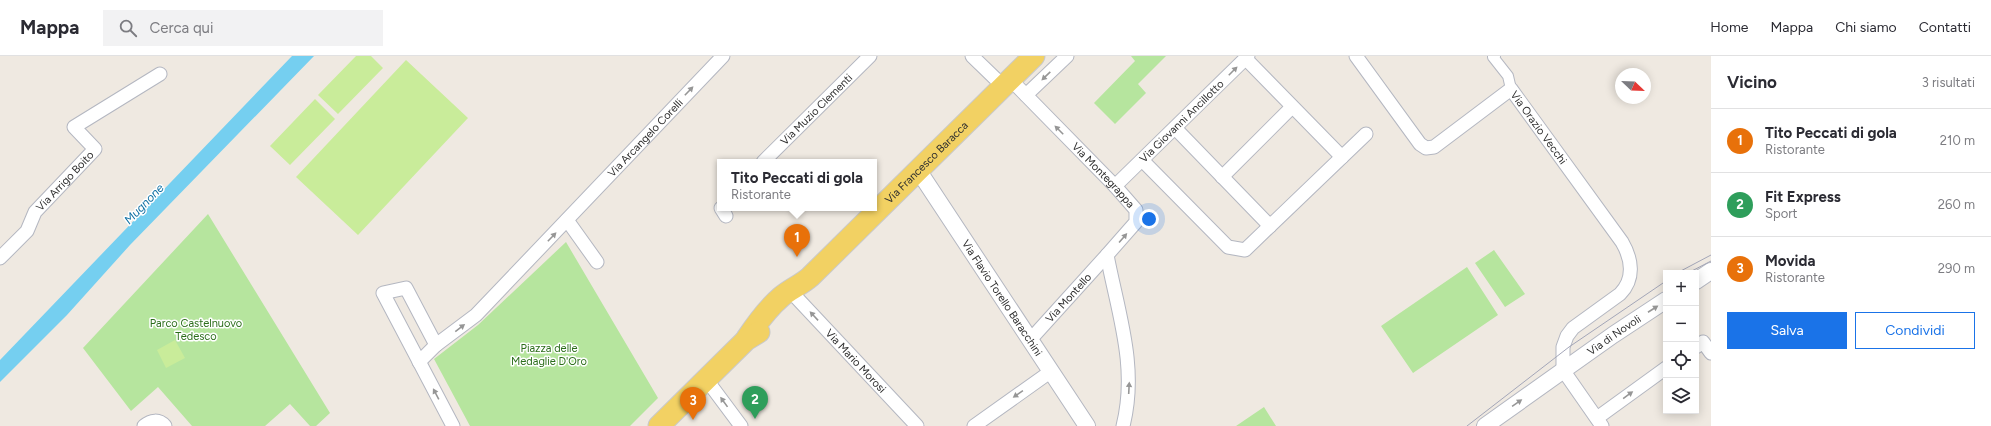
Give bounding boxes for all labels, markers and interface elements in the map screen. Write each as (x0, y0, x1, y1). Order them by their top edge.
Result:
search box (103, 10, 383, 46)
text: Mappa (20, 16, 79, 39)
icon: search (117, 17, 139, 39)
text: Cerca qui (149, 19, 213, 37)
text: Home (1710, 19, 1749, 36)
text: Mappa (1771, 19, 1813, 36)
text: Chi siamo (1835, 19, 1897, 36)
text: Contatti (1919, 19, 1971, 36)
one-way arrow (1228, 66, 1238, 76)
north arrow (1615, 68, 1651, 104)
street label: Via Muzio Clementi (778, 71, 855, 148)
one-way arrow (1041, 71, 1051, 81)
text: Vicino (1727, 72, 1777, 92)
text: 3 risultati (1922, 75, 1975, 90)
street label: Via Giovanni Ancillotto (1137, 77, 1227, 165)
one-way arrow (684, 86, 694, 96)
street label: Via Orazio Vecchi (1508, 89, 1569, 167)
street label: Via Arcangelo Corelli (605, 96, 686, 180)
street label: Via Francesco Baracca (882, 119, 971, 206)
text: Tito Peccati di gola (1765, 124, 1897, 142)
one-way arrow (1054, 125, 1064, 135)
text: 1 (1737, 133, 1743, 148)
text: 210 m (1940, 133, 1975, 148)
street label: Via Montegrappa (1069, 140, 1137, 211)
text: Ristorante (1765, 142, 1825, 157)
street label: Via Arrigo Boito (34, 148, 97, 214)
popup (717, 159, 877, 211)
text: Tito Peccati di gola (731, 169, 863, 187)
water label: Mugnone (121, 181, 167, 227)
text: Ristorante (731, 187, 791, 202)
text: Fit Express (1765, 188, 1841, 206)
text: 2 (1736, 197, 1744, 212)
text: 260 m (1938, 197, 1975, 212)
text: Sport (1765, 206, 1798, 221)
your location (1139, 209, 1159, 229)
pin: 1 (784, 224, 810, 257)
one-way arrow (547, 232, 557, 242)
one-way arrow (1118, 232, 1127, 243)
street label: Via Flavio Torello Baracchini (959, 237, 1045, 358)
text: Movida (1765, 252, 1815, 270)
text: 3 (1736, 261, 1744, 276)
text: 290 m (1938, 261, 1975, 276)
map controls (1663, 270, 1699, 414)
button: + (1663, 270, 1699, 306)
text: Ristorante (1765, 270, 1825, 285)
street label: Via Montello (1043, 271, 1094, 325)
one-way arrow (1648, 305, 1658, 313)
button: − (1663, 306, 1699, 342)
one-way arrow (809, 311, 819, 321)
street label: Via di Novoli (1585, 312, 1644, 358)
button: Salva (1727, 312, 1847, 349)
button: Condividi (1855, 312, 1975, 349)
park label: Parco Castelnuovo Tedesco (150, 317, 242, 343)
one-way arrow (454, 324, 465, 333)
street label: Via Mario Morosi (823, 327, 888, 396)
park label: Piazza delle Medaglie D'Oro (511, 342, 587, 368)
button: locate (1663, 342, 1699, 378)
button: layers (1663, 378, 1699, 414)
one-way arrow (1126, 381, 1132, 394)
pin: 2 (742, 386, 768, 419)
pin: 3 (680, 387, 706, 420)
one-way arrow (433, 388, 439, 400)
one-way arrow (1013, 390, 1024, 398)
one-way arrow (1623, 391, 1634, 399)
one-way arrow (720, 397, 728, 408)
one-way arrow (1512, 399, 1522, 407)

